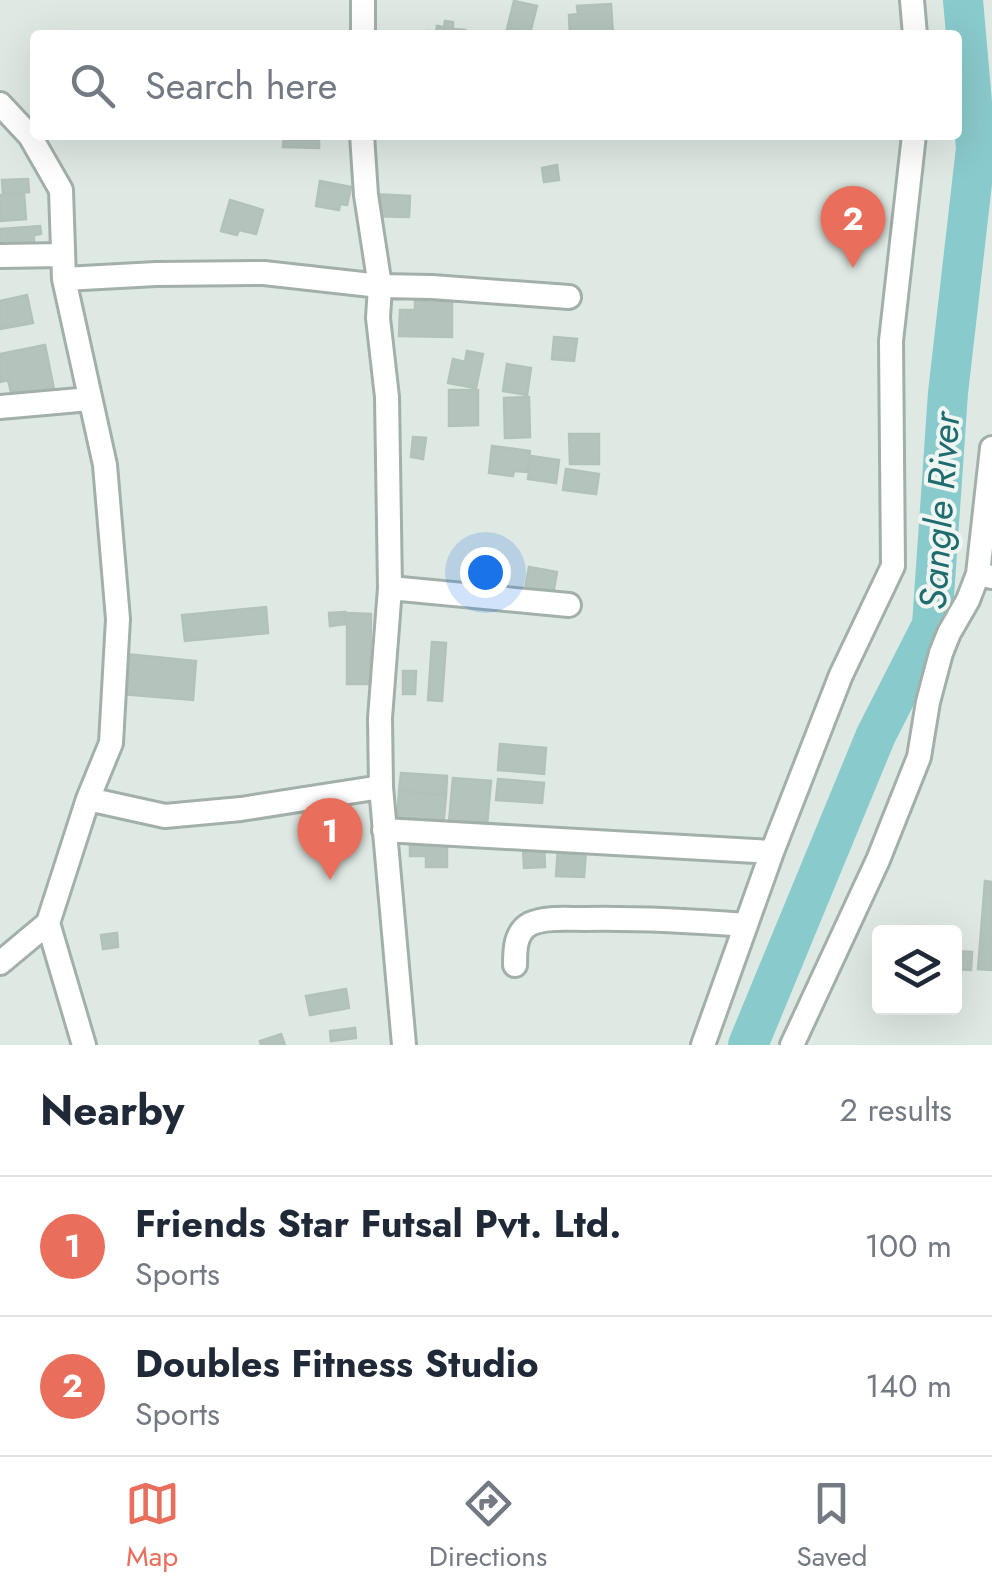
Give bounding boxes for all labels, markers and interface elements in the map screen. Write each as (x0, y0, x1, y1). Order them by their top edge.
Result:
search box (30, 30, 962, 140)
icon: search (65, 58, 120, 113)
text: Search here (145, 58, 337, 113)
pin: 2 (820, 186, 886, 268)
water label: Sangle River (905, 408, 974, 612)
your location (460, 547, 511, 598)
pin: 1 (298, 798, 362, 880)
map controls (872, 925, 962, 1015)
button: layers (872, 925, 962, 1015)
text: Nearby (40, 1080, 184, 1141)
text: 2 results (840, 1087, 952, 1133)
text: Friends Star Futsal Pvt. Ltd. (135, 1196, 621, 1251)
text: 1 (64, 1223, 81, 1269)
text: 100 m (865, 1223, 952, 1269)
text: Sports (135, 1251, 220, 1297)
text: Doubles Fitness Studio (135, 1336, 539, 1391)
text: 2 (62, 1363, 83, 1409)
text: 140 m (865, 1363, 952, 1409)
text: Sports (135, 1391, 220, 1437)
tab: Map (125, 1476, 180, 1577)
tab: Directions (429, 1476, 547, 1577)
tab: Saved (796, 1476, 867, 1577)

